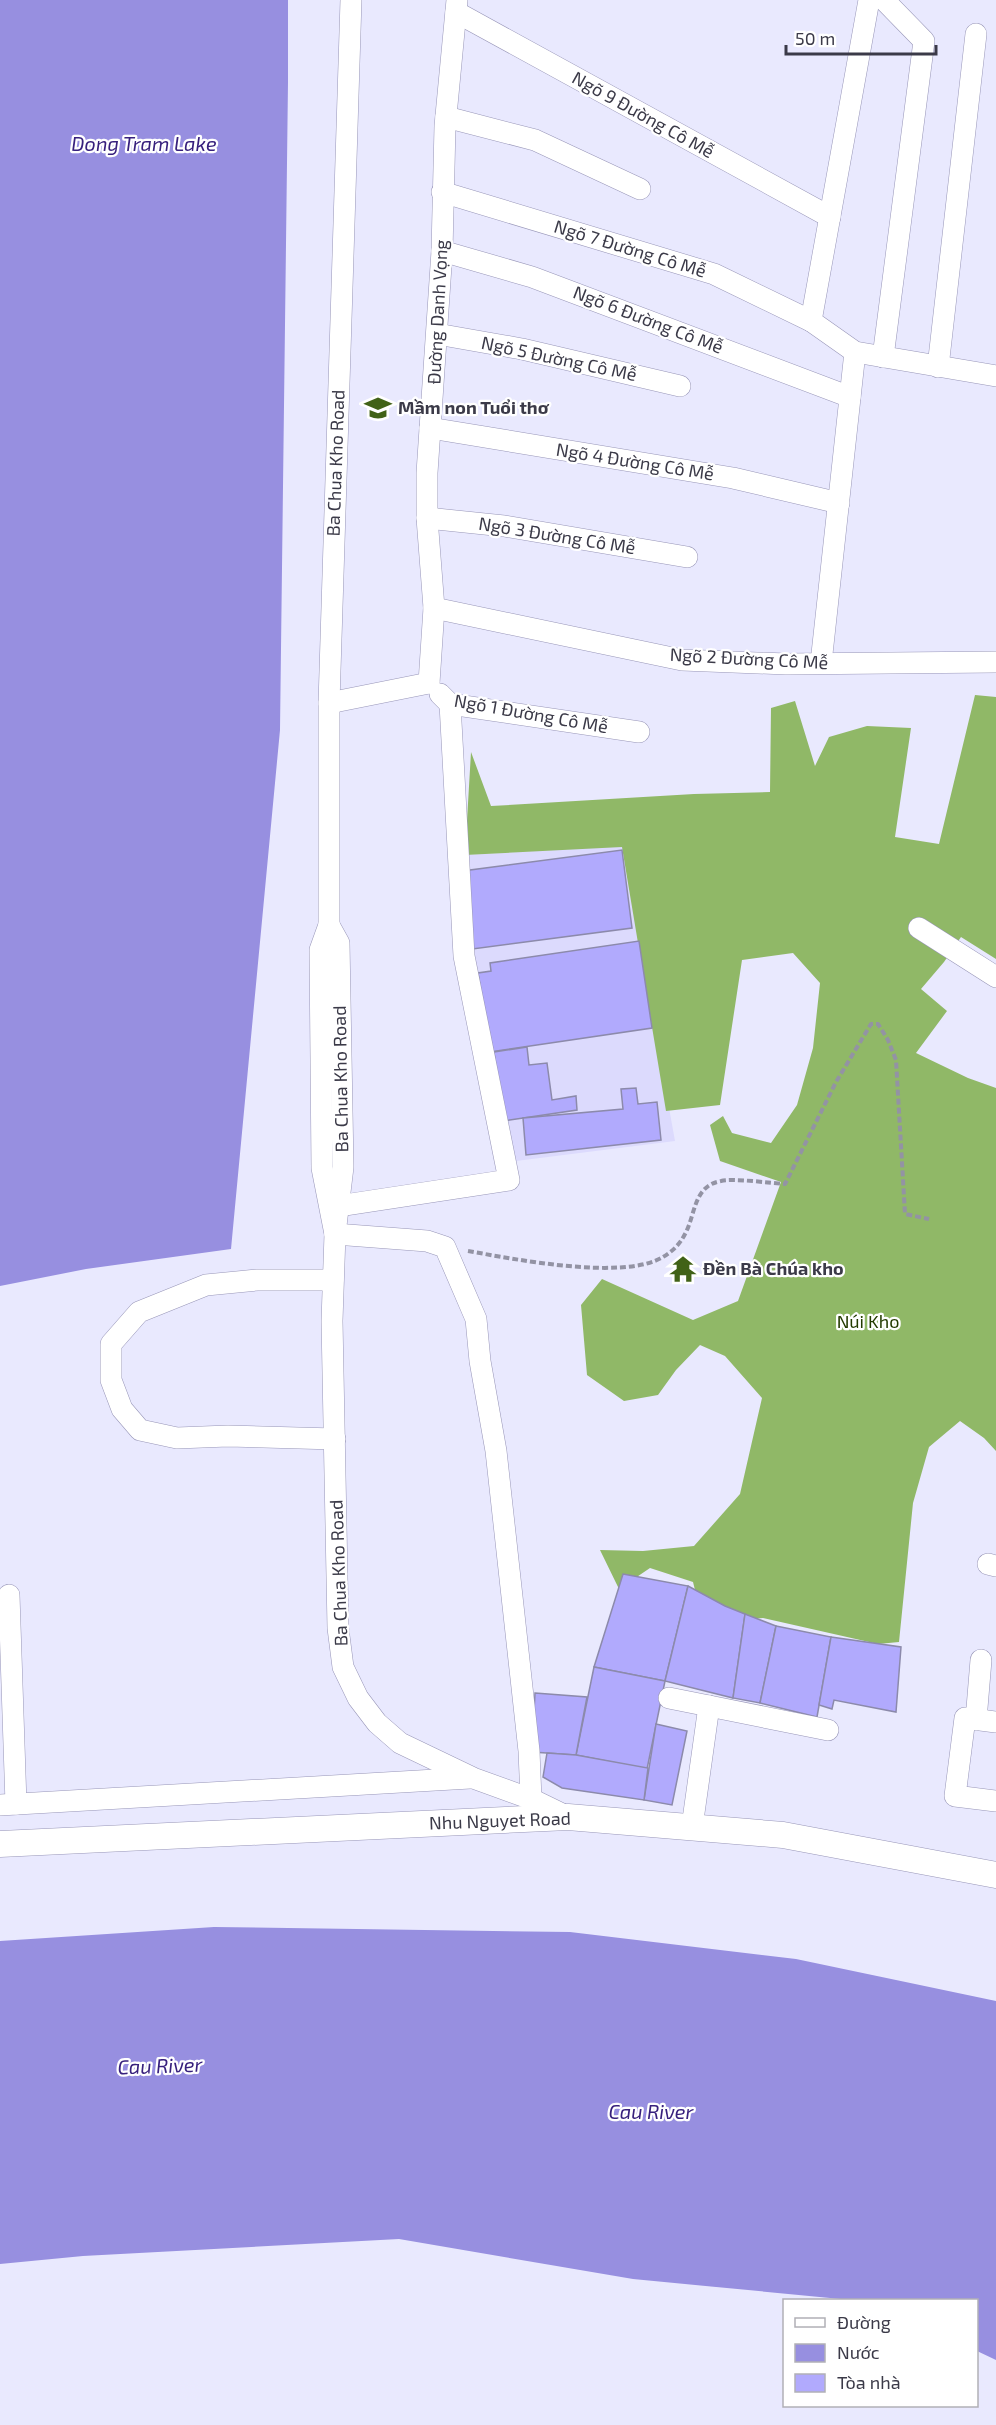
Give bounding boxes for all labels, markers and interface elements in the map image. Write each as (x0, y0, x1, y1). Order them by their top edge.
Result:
scale bar (786, 18, 936, 56)
text: 50 m (795, 27, 835, 49)
street label: Ngõ 9 Đường Cô Mễ (569, 66, 718, 162)
water label: Dong Tram Lake (71, 131, 217, 155)
street label: Ngõ 7 Đường Cô Mễ (552, 214, 709, 282)
street label: Đường Danh Vọng (422, 239, 452, 385)
street label: Ngõ 6 Đường Cô Mễ (570, 280, 726, 358)
street label: Ngõ 5 Đường Cô Mễ (480, 331, 639, 385)
street label: Ba Chua Kho Road (321, 389, 349, 537)
school or university icon: Mầm non Tuổi thơ (363, 393, 393, 423)
place label: Mầm non Tuổi thơ (398, 396, 550, 418)
street label: Ngõ 4 Đường Cô Mễ (555, 438, 716, 484)
street label: Ngõ 3 Đường Cô Mễ (477, 512, 637, 558)
street label: Ngõ 2 Đường Cô Mễ (669, 643, 829, 673)
street label: Ngõ 1 Đường Cô Mễ (453, 689, 610, 737)
street label: Ba Chua Kho Road (328, 1005, 352, 1153)
temple icon: Đền Bà Chúa kho (668, 1254, 698, 1284)
place label: Đền Bà Chúa kho (703, 1257, 844, 1279)
park label: Núi Kho (837, 1310, 899, 1332)
street label: Ba Chua Kho Road (324, 1499, 352, 1647)
street label: Nhu Nguyet Road (429, 1807, 571, 1833)
water label: Cau River (117, 2051, 204, 2078)
water label: Cau River (608, 2099, 695, 2123)
legend (783, 2299, 978, 2407)
text: Đường (837, 2311, 891, 2333)
text: Nước (837, 2341, 880, 2363)
text: Tòa nhà (837, 2371, 901, 2393)

